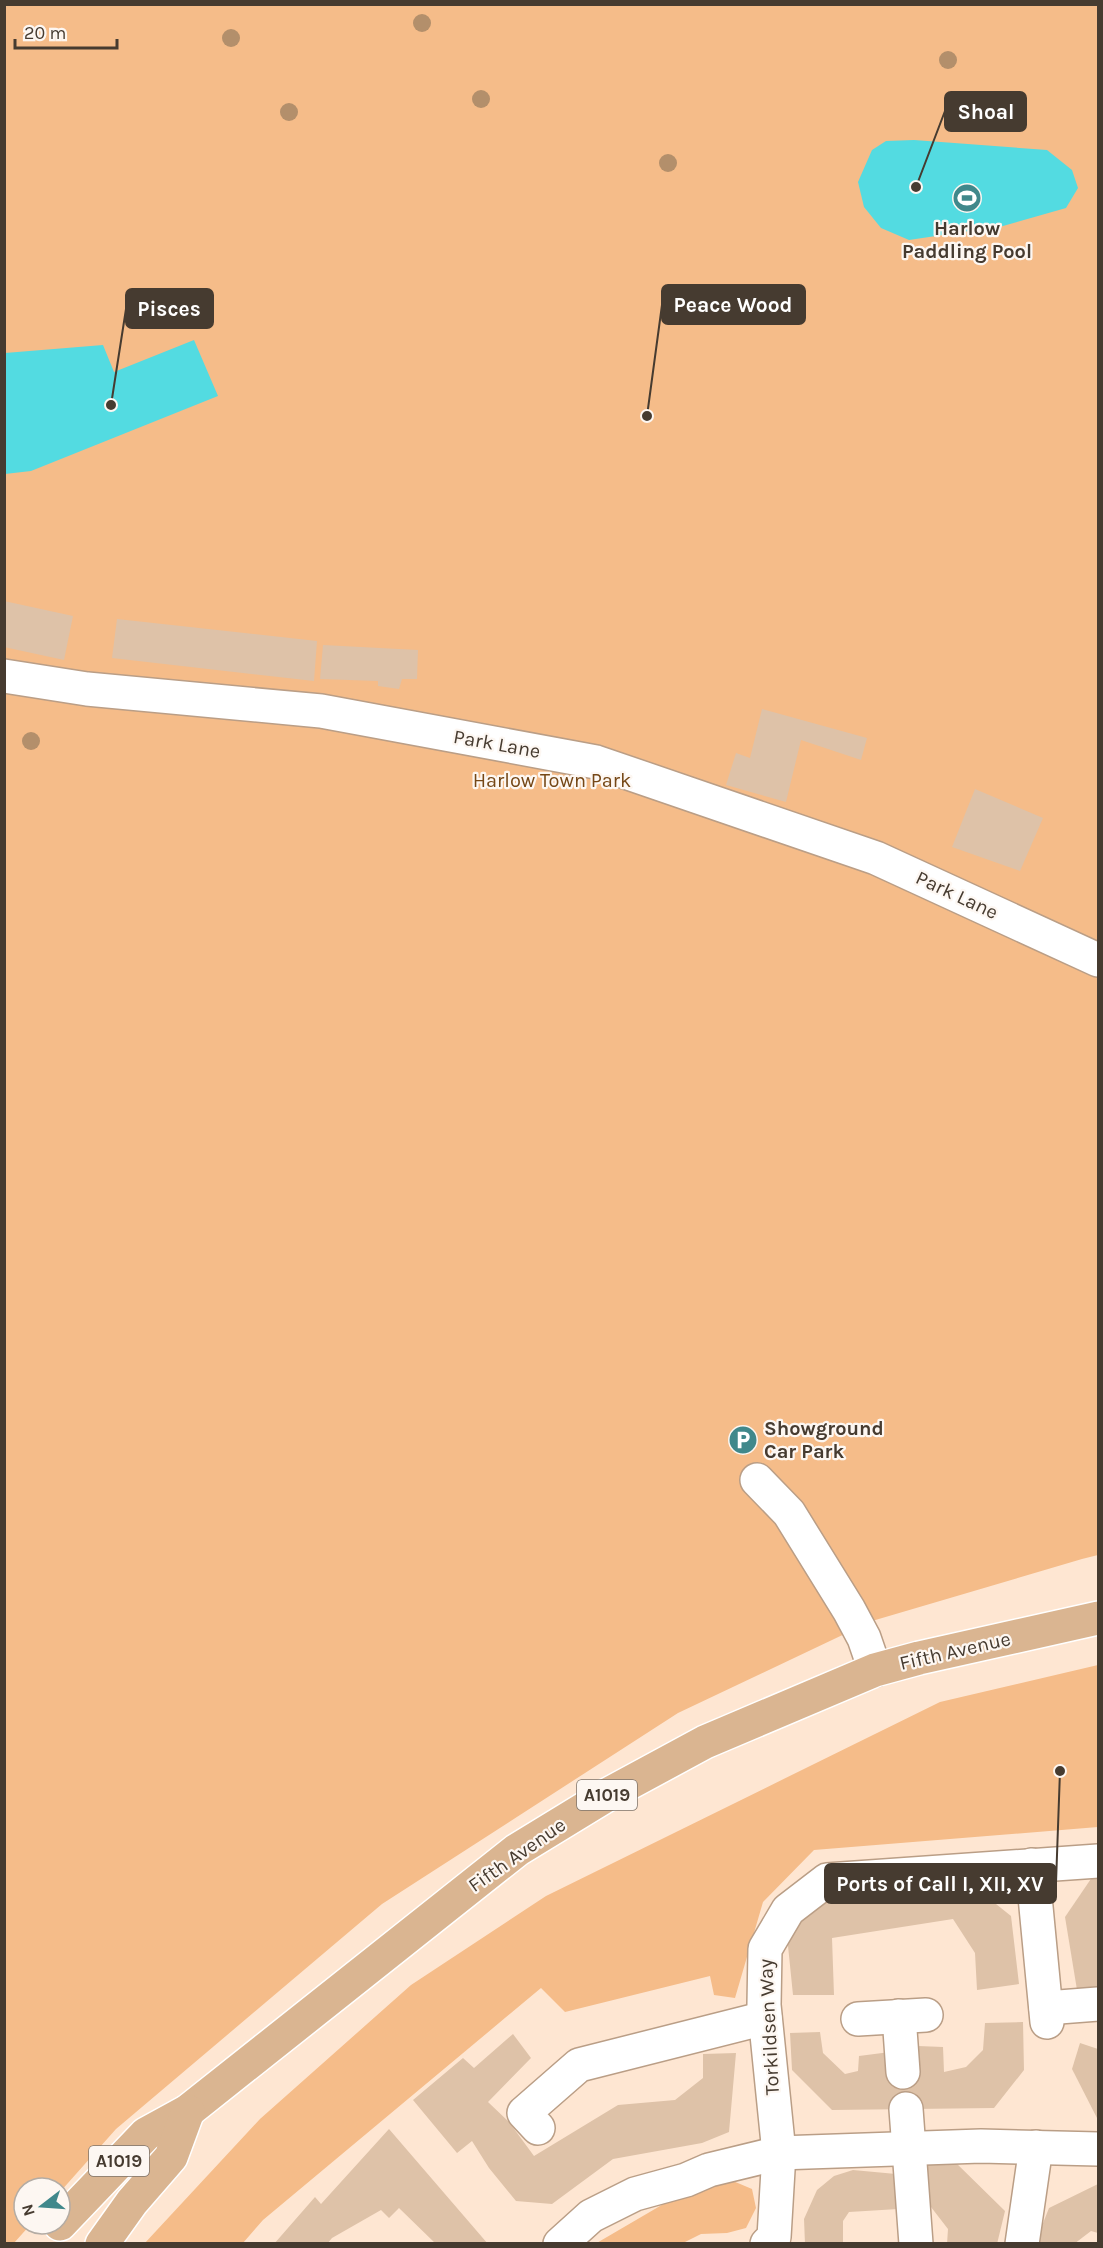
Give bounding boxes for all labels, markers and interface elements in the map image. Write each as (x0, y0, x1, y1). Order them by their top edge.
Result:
scale bar (15, 12, 117, 50)
text: 20 m (24, 22, 66, 44)
callout: Shoal (945, 92, 1026, 131)
text: Shoal (957, 100, 1015, 124)
sports icon: Harlow Paddling Pool (951, 182, 983, 214)
place label: Harlow Paddling Pool (902, 217, 1032, 263)
callout: Peace Wood (662, 285, 805, 324)
callout: Pisces (126, 289, 213, 328)
text: Peace Wood (674, 293, 792, 317)
text: Pisces (137, 297, 201, 321)
street label: Park Lane (452, 725, 542, 763)
park label: Harlow Town Park (473, 769, 631, 792)
street label: Park Lane (912, 866, 1002, 924)
place label: Showground Car Park (764, 1417, 884, 1463)
parking icon: Showground Car Park (727, 1424, 759, 1456)
street label: Fifth Avenue (897, 1627, 1013, 1675)
road number: A1019 (577, 1780, 637, 1810)
street label: Fifth Avenue (464, 1813, 570, 1897)
callout: Ports of Call I, XII, XV (825, 1864, 1056, 1903)
text: Ports of Call I, XII, XV (836, 1872, 1044, 1896)
street label: Torkildsen Way (754, 1958, 784, 2096)
road number: A1019 (89, 2146, 149, 2176)
north arrow (12, 2176, 72, 2236)
text: N (17, 2202, 39, 2219)

